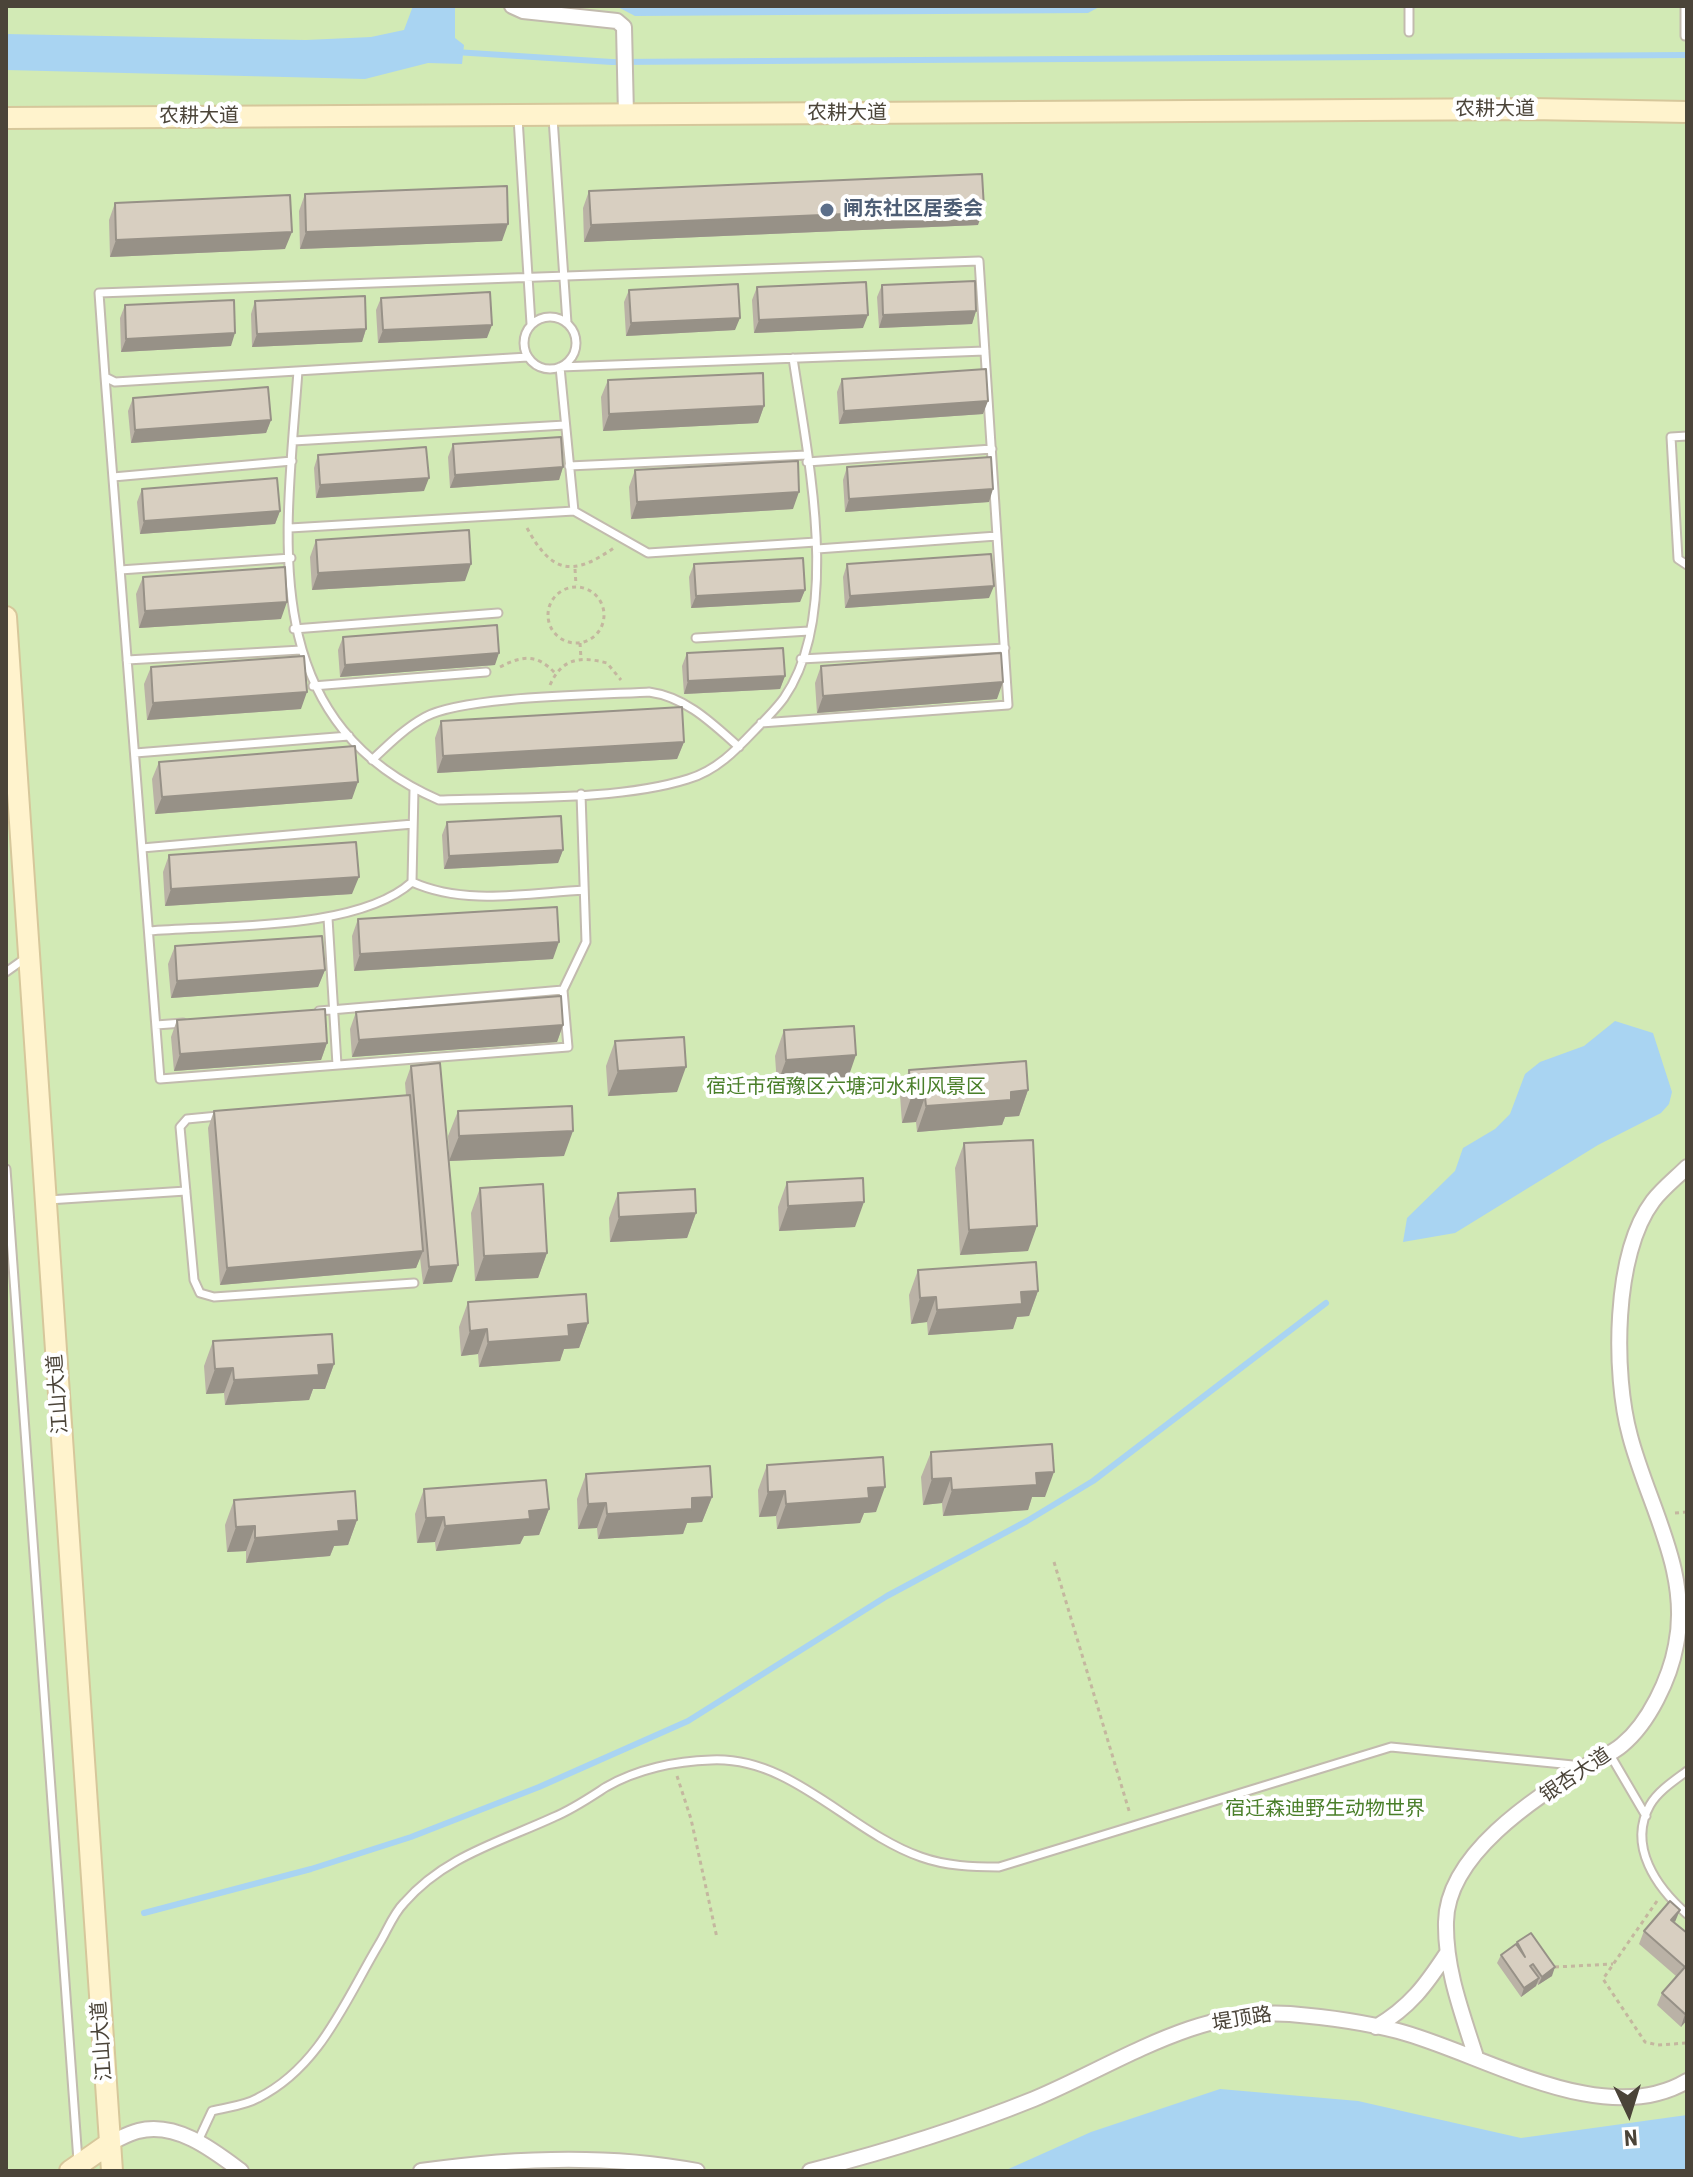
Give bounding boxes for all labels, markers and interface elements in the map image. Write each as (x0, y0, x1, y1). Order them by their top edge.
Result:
street label: 农耕大道 (1455, 98, 1535, 122)
street label: 农耕大道 (807, 102, 887, 126)
street label: 农耕大道 (159, 105, 239, 129)
place label: 闸东社区居委会 (843, 198, 983, 222)
marker: 闸东社区居委会 (818, 201, 836, 219)
park label: 宿迁市宿豫区六塘河水利风景区 (706, 1076, 986, 1100)
street label: 江山大道 (44, 1353, 74, 1435)
street label: 银杏大道 (1536, 1744, 1616, 1808)
park label: 宿迁森迪野生动物世界 (1225, 1798, 1425, 1822)
street label: 江山大道 (88, 2000, 118, 2082)
street label: 堤顶路 (1210, 2003, 1274, 2037)
north arrow (1589, 2073, 1669, 2153)
text: N (1623, 2125, 1638, 2150)

